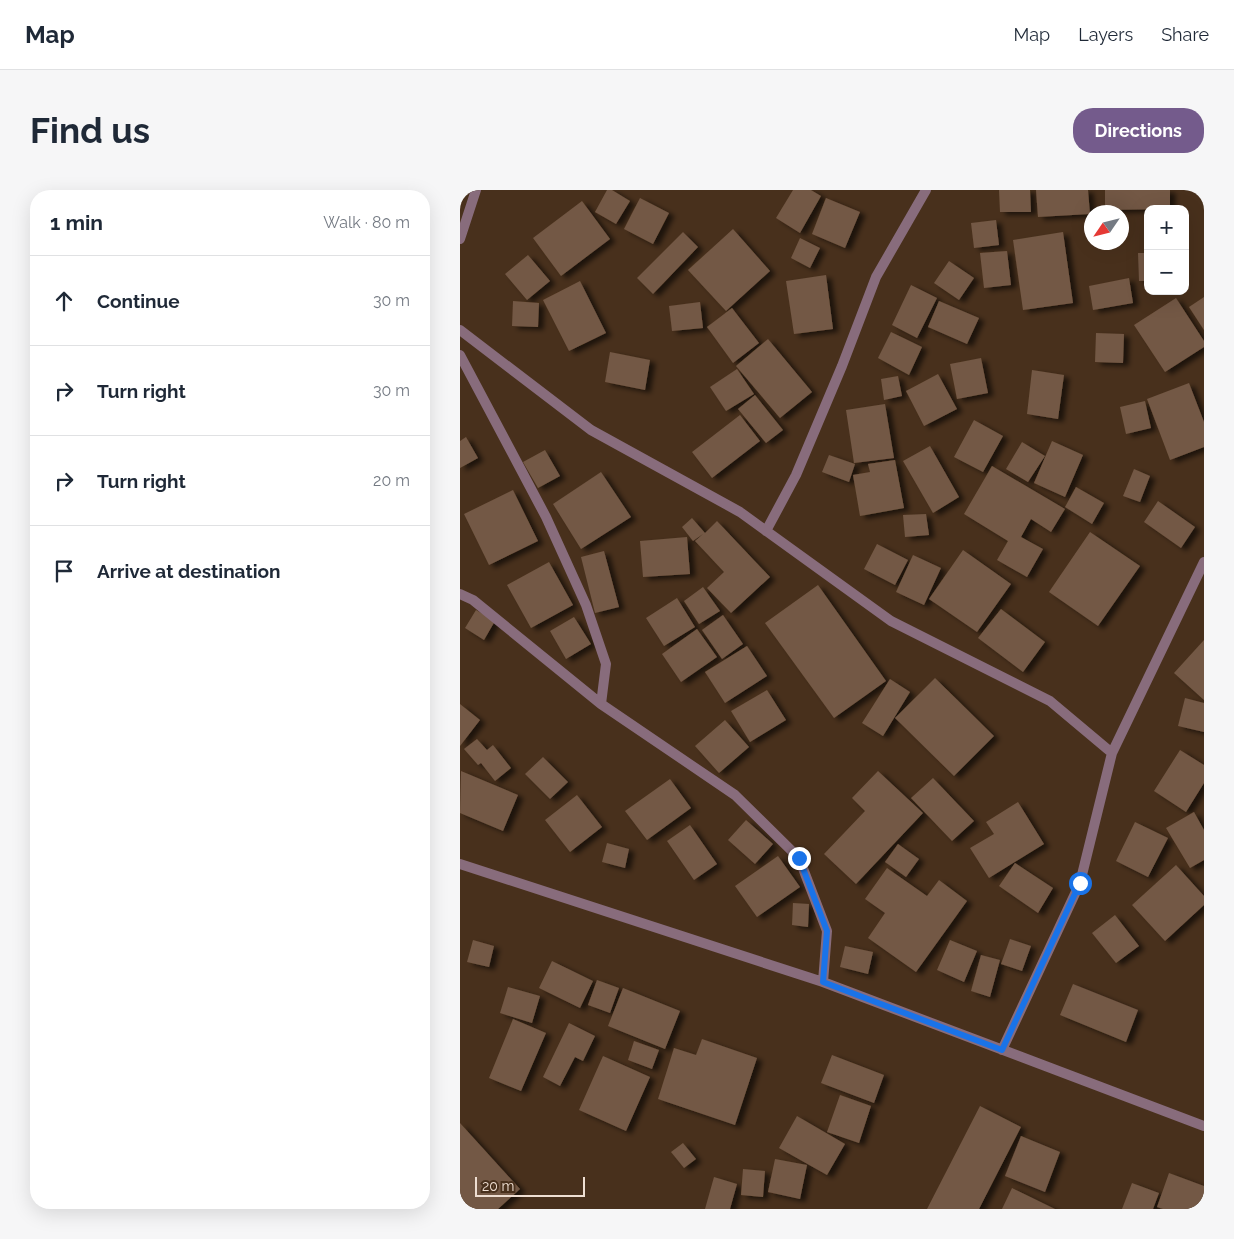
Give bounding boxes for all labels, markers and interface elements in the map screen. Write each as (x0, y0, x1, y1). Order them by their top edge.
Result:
text: Map (25, 20, 75, 49)
text: Map (1014, 24, 1050, 45)
text: Layers (1078, 24, 1133, 45)
text: Share (1161, 24, 1209, 45)
button: Directions (1073, 108, 1204, 153)
text: Find us (30, 110, 150, 151)
north arrow (1084, 205, 1129, 250)
map controls (1144, 205, 1189, 295)
button: + (1144, 205, 1189, 250)
text: 1 min (50, 210, 103, 235)
text: Walk · 80 m (323, 213, 410, 232)
button: − (1144, 250, 1189, 295)
icon: ahead (50, 287, 78, 315)
text: Continue (97, 290, 180, 312)
text: 30 m (373, 291, 410, 310)
icon: right (50, 377, 78, 405)
text: Turn right (97, 380, 186, 402)
text: 30 m (373, 381, 410, 400)
icon: right (50, 467, 78, 495)
text: Turn right (97, 470, 186, 492)
text: 20 m (373, 471, 410, 490)
icon: arrive (50, 557, 78, 585)
text: Arrive at destination (97, 560, 281, 582)
route end (788, 847, 811, 870)
route start (1069, 872, 1092, 895)
scale bar (475, 1174, 585, 1197)
text: 20 m (482, 1178, 514, 1194)

